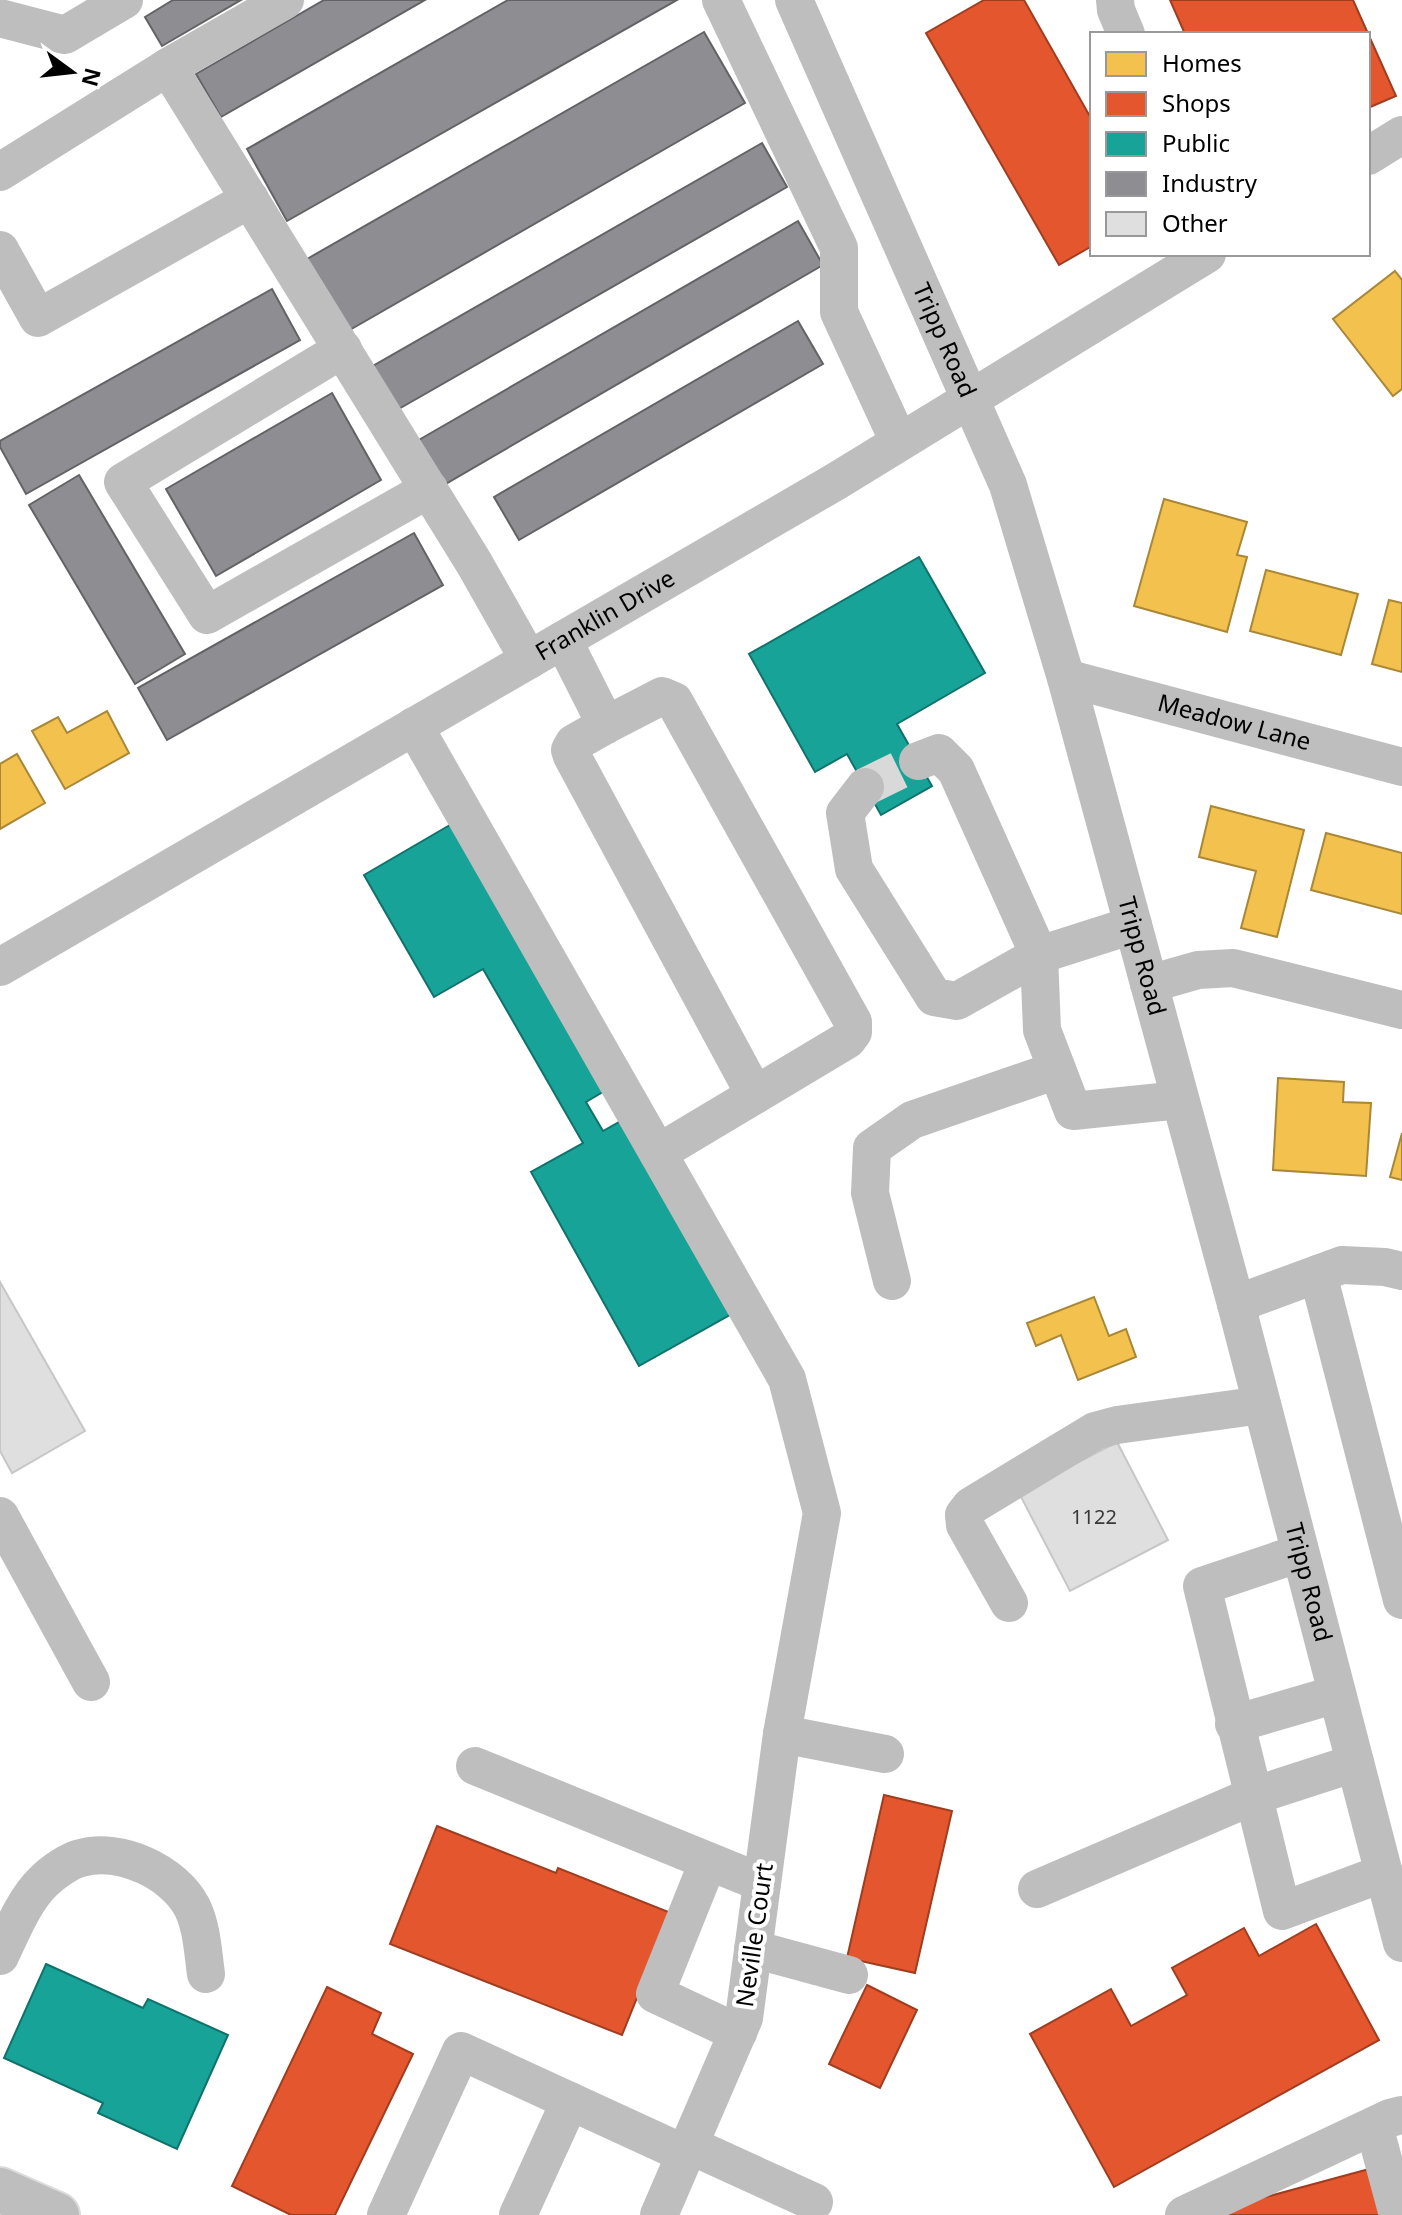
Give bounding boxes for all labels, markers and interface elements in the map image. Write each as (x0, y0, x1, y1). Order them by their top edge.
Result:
north arrow (32, 32, 112, 112)
legend (1090, 32, 1370, 256)
text: Homes (1162, 46, 1242, 79)
text: N (75, 65, 109, 90)
text: Shops (1162, 86, 1231, 119)
text: Public (1162, 126, 1230, 159)
text: Industry (1162, 166, 1258, 199)
text: Other (1162, 206, 1228, 239)
street label: Tripp Road (906, 277, 985, 402)
street label: Franklin Drive (529, 561, 680, 668)
street label: Meadow Lane (1154, 685, 1315, 757)
street label: Tripp Road (1111, 893, 1175, 1019)
house number: 1122 (1071, 1503, 1117, 1530)
street label: Tripp Road (1279, 1519, 1341, 1645)
street label: Neville Court (727, 1860, 780, 2009)

